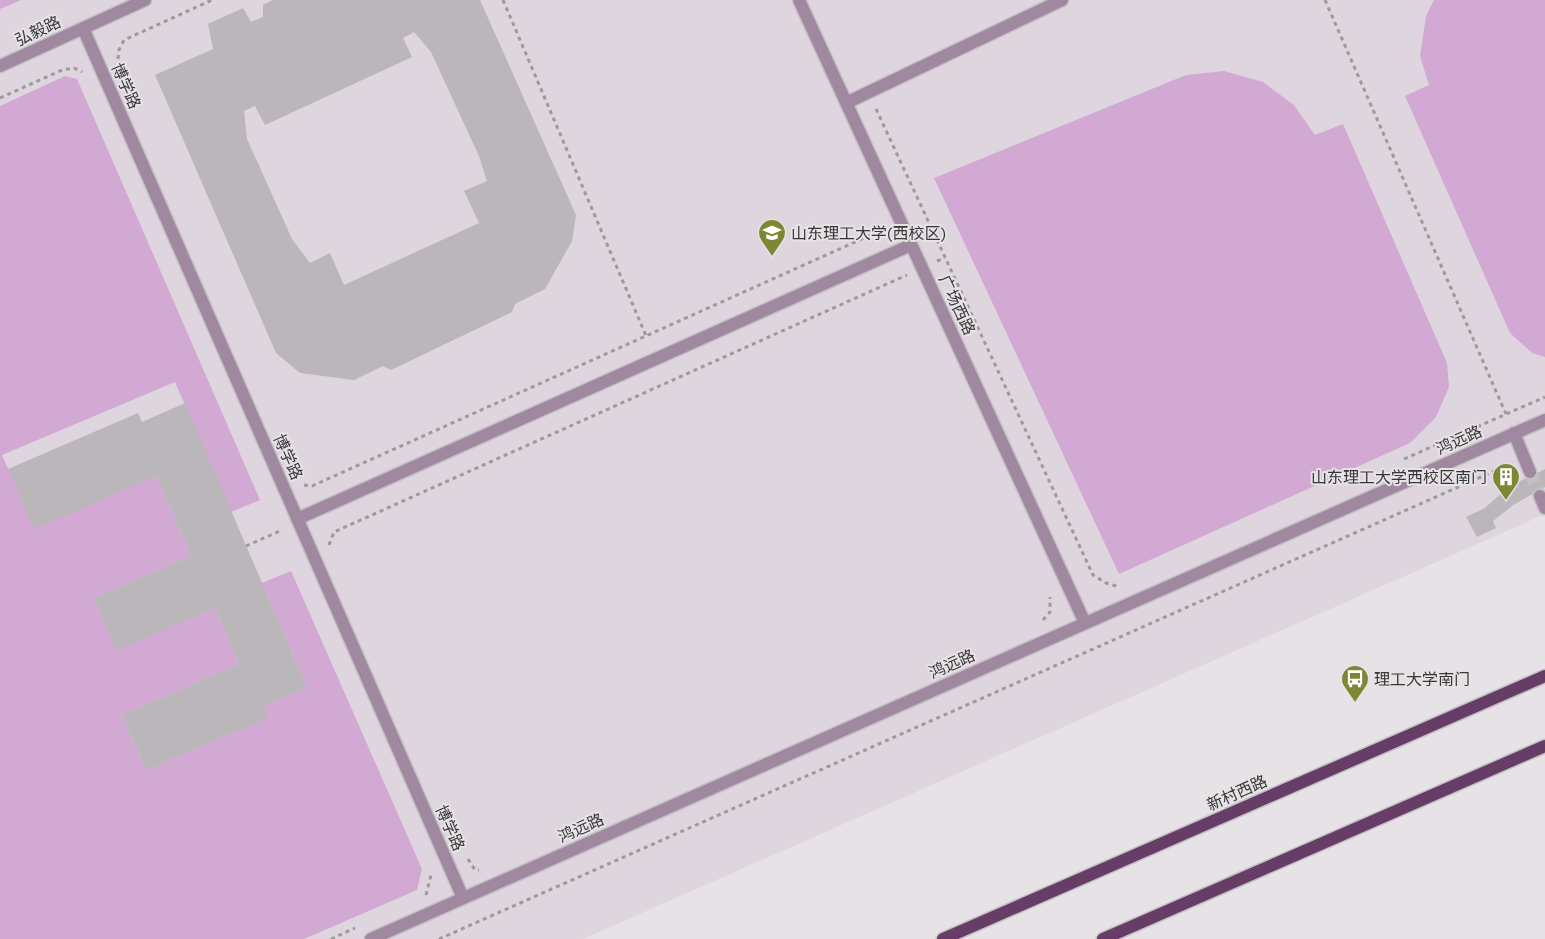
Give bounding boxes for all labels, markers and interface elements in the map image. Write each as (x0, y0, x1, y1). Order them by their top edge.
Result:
street label: 弘毅路 (12, 12, 64, 50)
street label: 博学路 (108, 60, 144, 112)
school or university icon: 山东理工大学(西校区) (757, 218, 787, 257)
place label: 山东理工大学(西校区) (791, 224, 946, 243)
street label: 广场西路 (935, 272, 979, 338)
street label: 鸿远路 (1433, 422, 1485, 458)
street label: 博学路 (270, 431, 306, 483)
building icon: 山东理工大学西校区南门 (1491, 462, 1521, 501)
place label: 山东理工大学西校区南门 (1311, 468, 1487, 487)
street label: 鸿远路 (926, 646, 978, 682)
bus stop icon: 理工大学南门 (1340, 664, 1370, 703)
place label: 理工大学南门 (1374, 670, 1470, 689)
street label: 新村西路 (1204, 771, 1270, 815)
street label: 博学路 (432, 802, 468, 854)
street label: 鸿远路 (555, 810, 607, 846)

